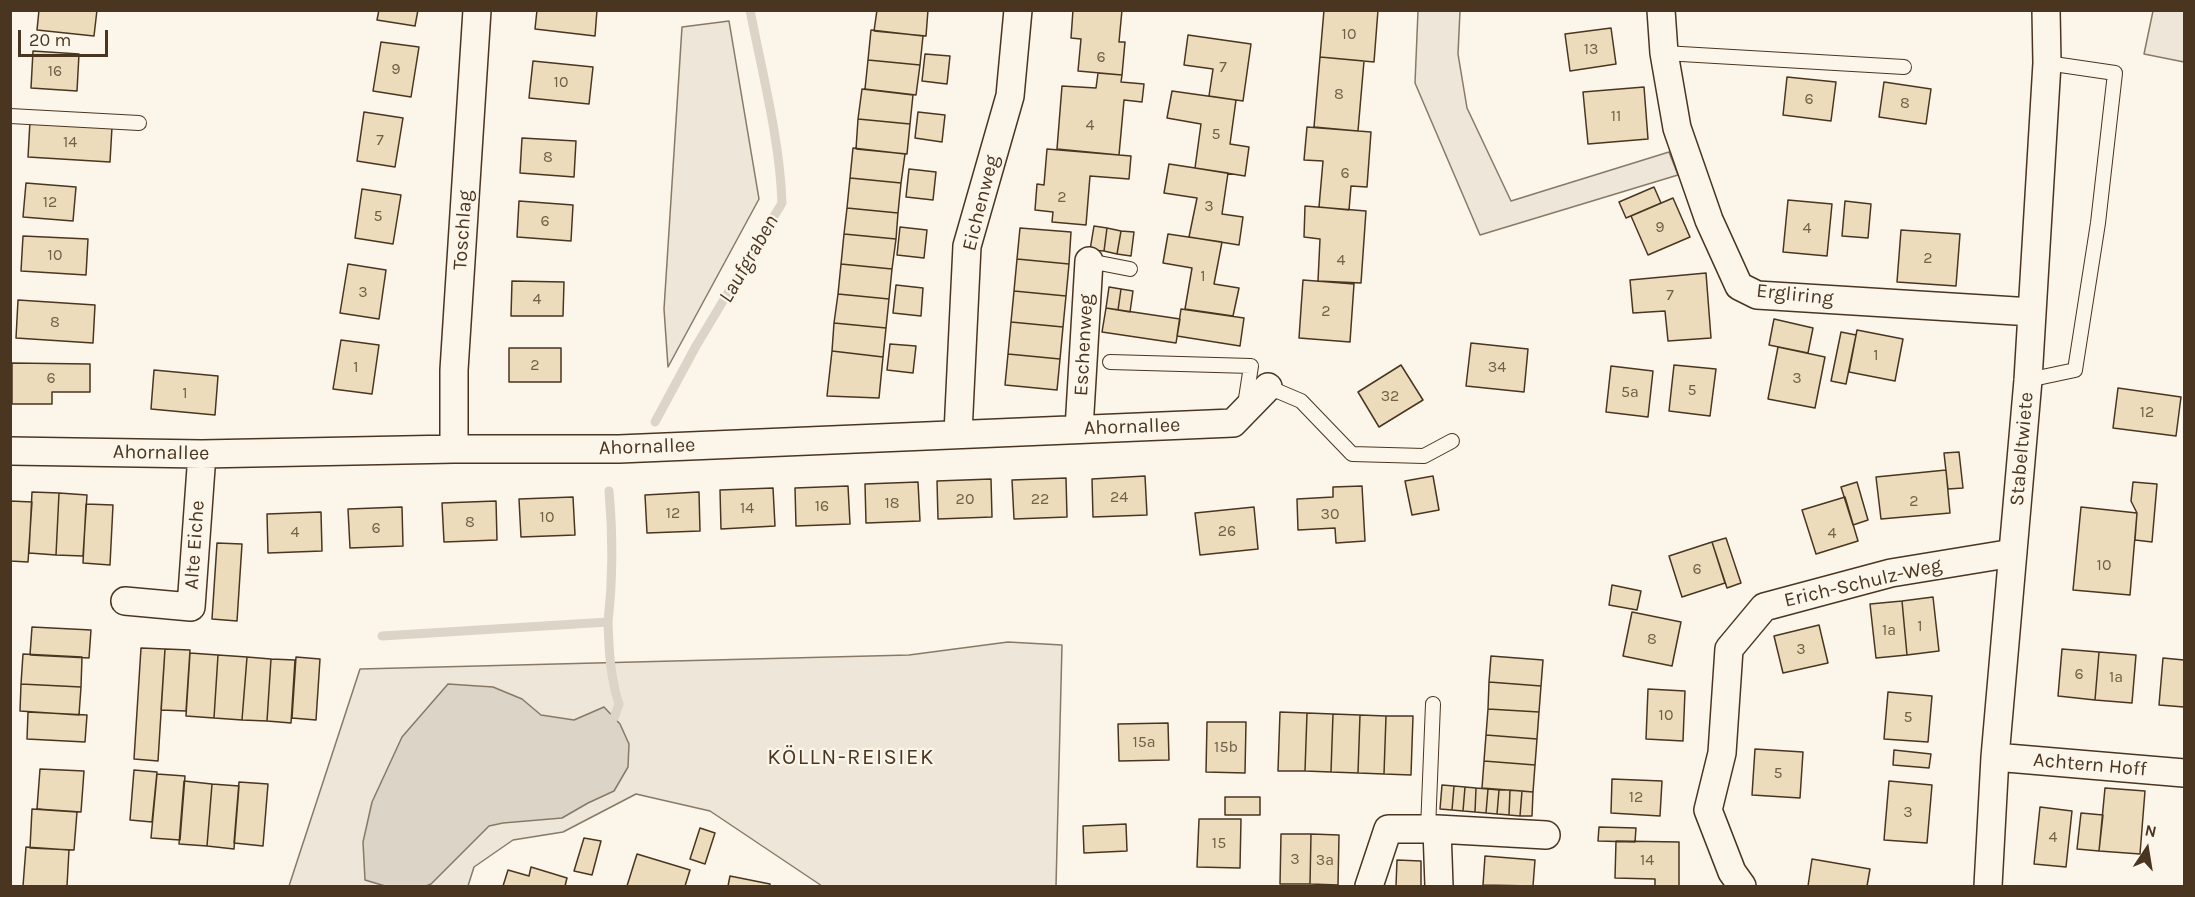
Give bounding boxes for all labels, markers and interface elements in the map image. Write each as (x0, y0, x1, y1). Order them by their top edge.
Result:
scale bar (21, 18, 111, 56)
house number: 10 (1342, 24, 1356, 44)
text: 20 m (29, 29, 71, 51)
house number: 13 (1584, 39, 1598, 59)
house number: 6 (1096, 47, 1106, 67)
house number: 7 (1219, 57, 1227, 77)
house number: 9 (391, 59, 401, 79)
house number: 16 (48, 61, 62, 81)
house number: 10 (554, 72, 568, 92)
house number: 8 (1334, 84, 1344, 104)
house number: 6 (1804, 89, 1814, 109)
house number: 8 (1900, 93, 1910, 113)
house number: 11 (1611, 106, 1621, 126)
house number: 4 (1086, 115, 1094, 135)
house number: 5 (1211, 124, 1221, 144)
house number: 7 (376, 130, 384, 150)
house number: 14 (63, 132, 77, 152)
house number: 8 (543, 147, 553, 167)
street label: Eichenweg (958, 153, 1004, 253)
house number: 6 (1340, 163, 1350, 183)
house number: 2 (1057, 187, 1067, 207)
street label: Toschlag (448, 189, 478, 271)
house number: 12 (43, 192, 57, 212)
house number: 3 (1204, 196, 1214, 216)
house number: 5 (373, 206, 383, 226)
water label: Laufgraben (714, 210, 784, 308)
house number: 6 (540, 211, 550, 231)
house number: 9 (1655, 217, 1665, 237)
house number: 4 (1803, 218, 1811, 238)
house number: 10 (48, 245, 62, 265)
house number: 2 (1923, 248, 1933, 268)
house number: 4 (1337, 250, 1345, 270)
house number: 1 (1200, 266, 1206, 286)
street label: Ergliring (1755, 279, 1835, 311)
house number: 3 (358, 282, 368, 302)
house number: 7 (1666, 285, 1674, 305)
house number: 4 (533, 289, 541, 309)
street label: Eschenweg (1069, 293, 1099, 397)
house number: 2 (1321, 301, 1331, 321)
house number: 8 (50, 312, 60, 332)
house number: 1 (1873, 345, 1879, 365)
house number: 2 (530, 355, 540, 375)
house number: 1 (353, 357, 359, 377)
house number: 34 (1488, 357, 1506, 377)
house number: 6 (46, 368, 56, 388)
house number: 3 (1792, 368, 1802, 388)
house number: 5 (1687, 380, 1697, 400)
house number: 5a (1621, 382, 1639, 402)
house number: 1 (182, 383, 188, 403)
house number: 32 (1381, 386, 1399, 406)
street label: Stabeltwiete (2005, 391, 2039, 507)
house number: 12 (2140, 402, 2154, 422)
street label: Ahornallee (1083, 413, 1181, 441)
street label: Ahornallee (598, 433, 696, 461)
street label: Ahornallee (113, 440, 209, 466)
house number: 24 (1110, 487, 1128, 507)
house number: 20 (956, 489, 974, 509)
house number: 22 (1031, 489, 1049, 509)
house number: 2 (1909, 491, 1919, 511)
house number: 18 (884, 493, 900, 513)
house number: 16 (815, 496, 829, 516)
house number: 14 (740, 498, 754, 518)
street label: Alte Eiche (180, 500, 210, 590)
house number: 12 (666, 503, 680, 523)
house number: 30 (1321, 504, 1339, 524)
house number: 10 (540, 507, 554, 527)
house number: 8 (465, 512, 475, 532)
house number: 6 (371, 518, 381, 538)
house number: 26 (1218, 521, 1236, 541)
house number: 4 (291, 522, 299, 542)
house number: 4 (1828, 523, 1836, 543)
street label: Erich-Schulz-Weg (1782, 553, 1944, 613)
house number: 10 (2097, 555, 2111, 575)
house number: 6 (1692, 559, 1702, 579)
house number: 1 (1917, 616, 1923, 636)
house number: 1a (1882, 620, 1896, 640)
house number: 8 (1647, 629, 1657, 649)
house number: 3 (1796, 639, 1806, 659)
house number: 6 (2074, 664, 2084, 684)
house number: 1a (2109, 667, 2123, 687)
house number: 10 (1659, 705, 1673, 725)
house number: 5 (1903, 707, 1913, 727)
house number: 15a (1132, 732, 1156, 752)
house number: 15b (1214, 737, 1238, 757)
district label: KÖLLN-REISIEK (767, 745, 935, 771)
street label: Achtern Hoff (2032, 748, 2148, 782)
house number: 5 (1773, 763, 1783, 783)
house number: 12 (1629, 787, 1643, 807)
house number: 3 (1903, 802, 1913, 822)
north arrow (2117, 819, 2177, 879)
text: N (2143, 820, 2158, 841)
house number: 4 (2049, 827, 2057, 847)
house number: 15 (1212, 833, 1226, 853)
house number: 3 (1290, 849, 1300, 869)
house number: 3a (1316, 850, 1334, 870)
house number: 14 (1640, 850, 1654, 870)

